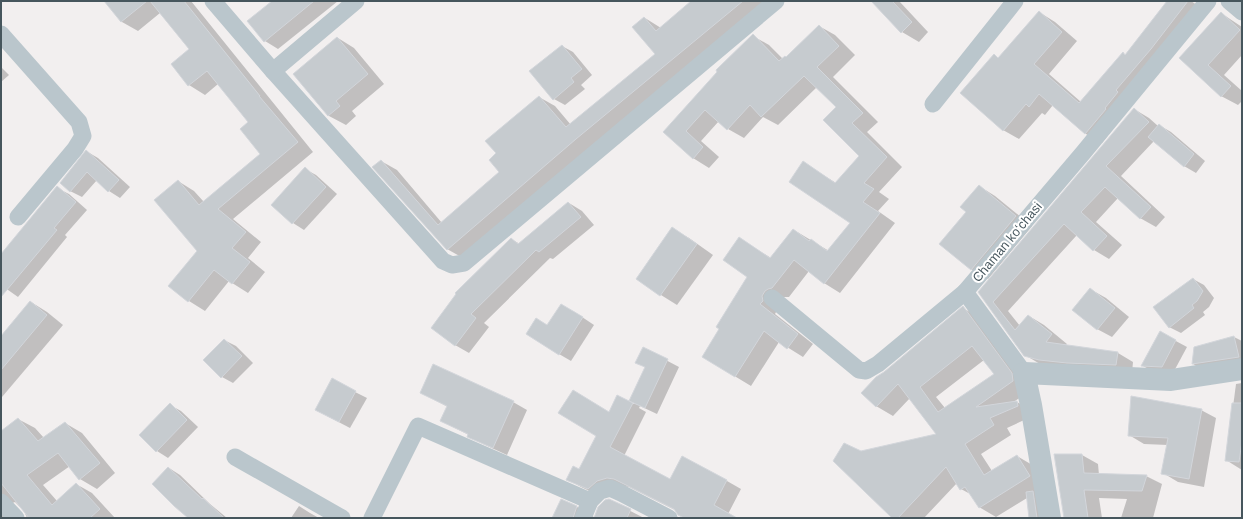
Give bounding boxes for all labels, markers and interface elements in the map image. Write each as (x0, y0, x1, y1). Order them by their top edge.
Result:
street label: Chaman koʻchasi (969, 199, 1045, 285)

